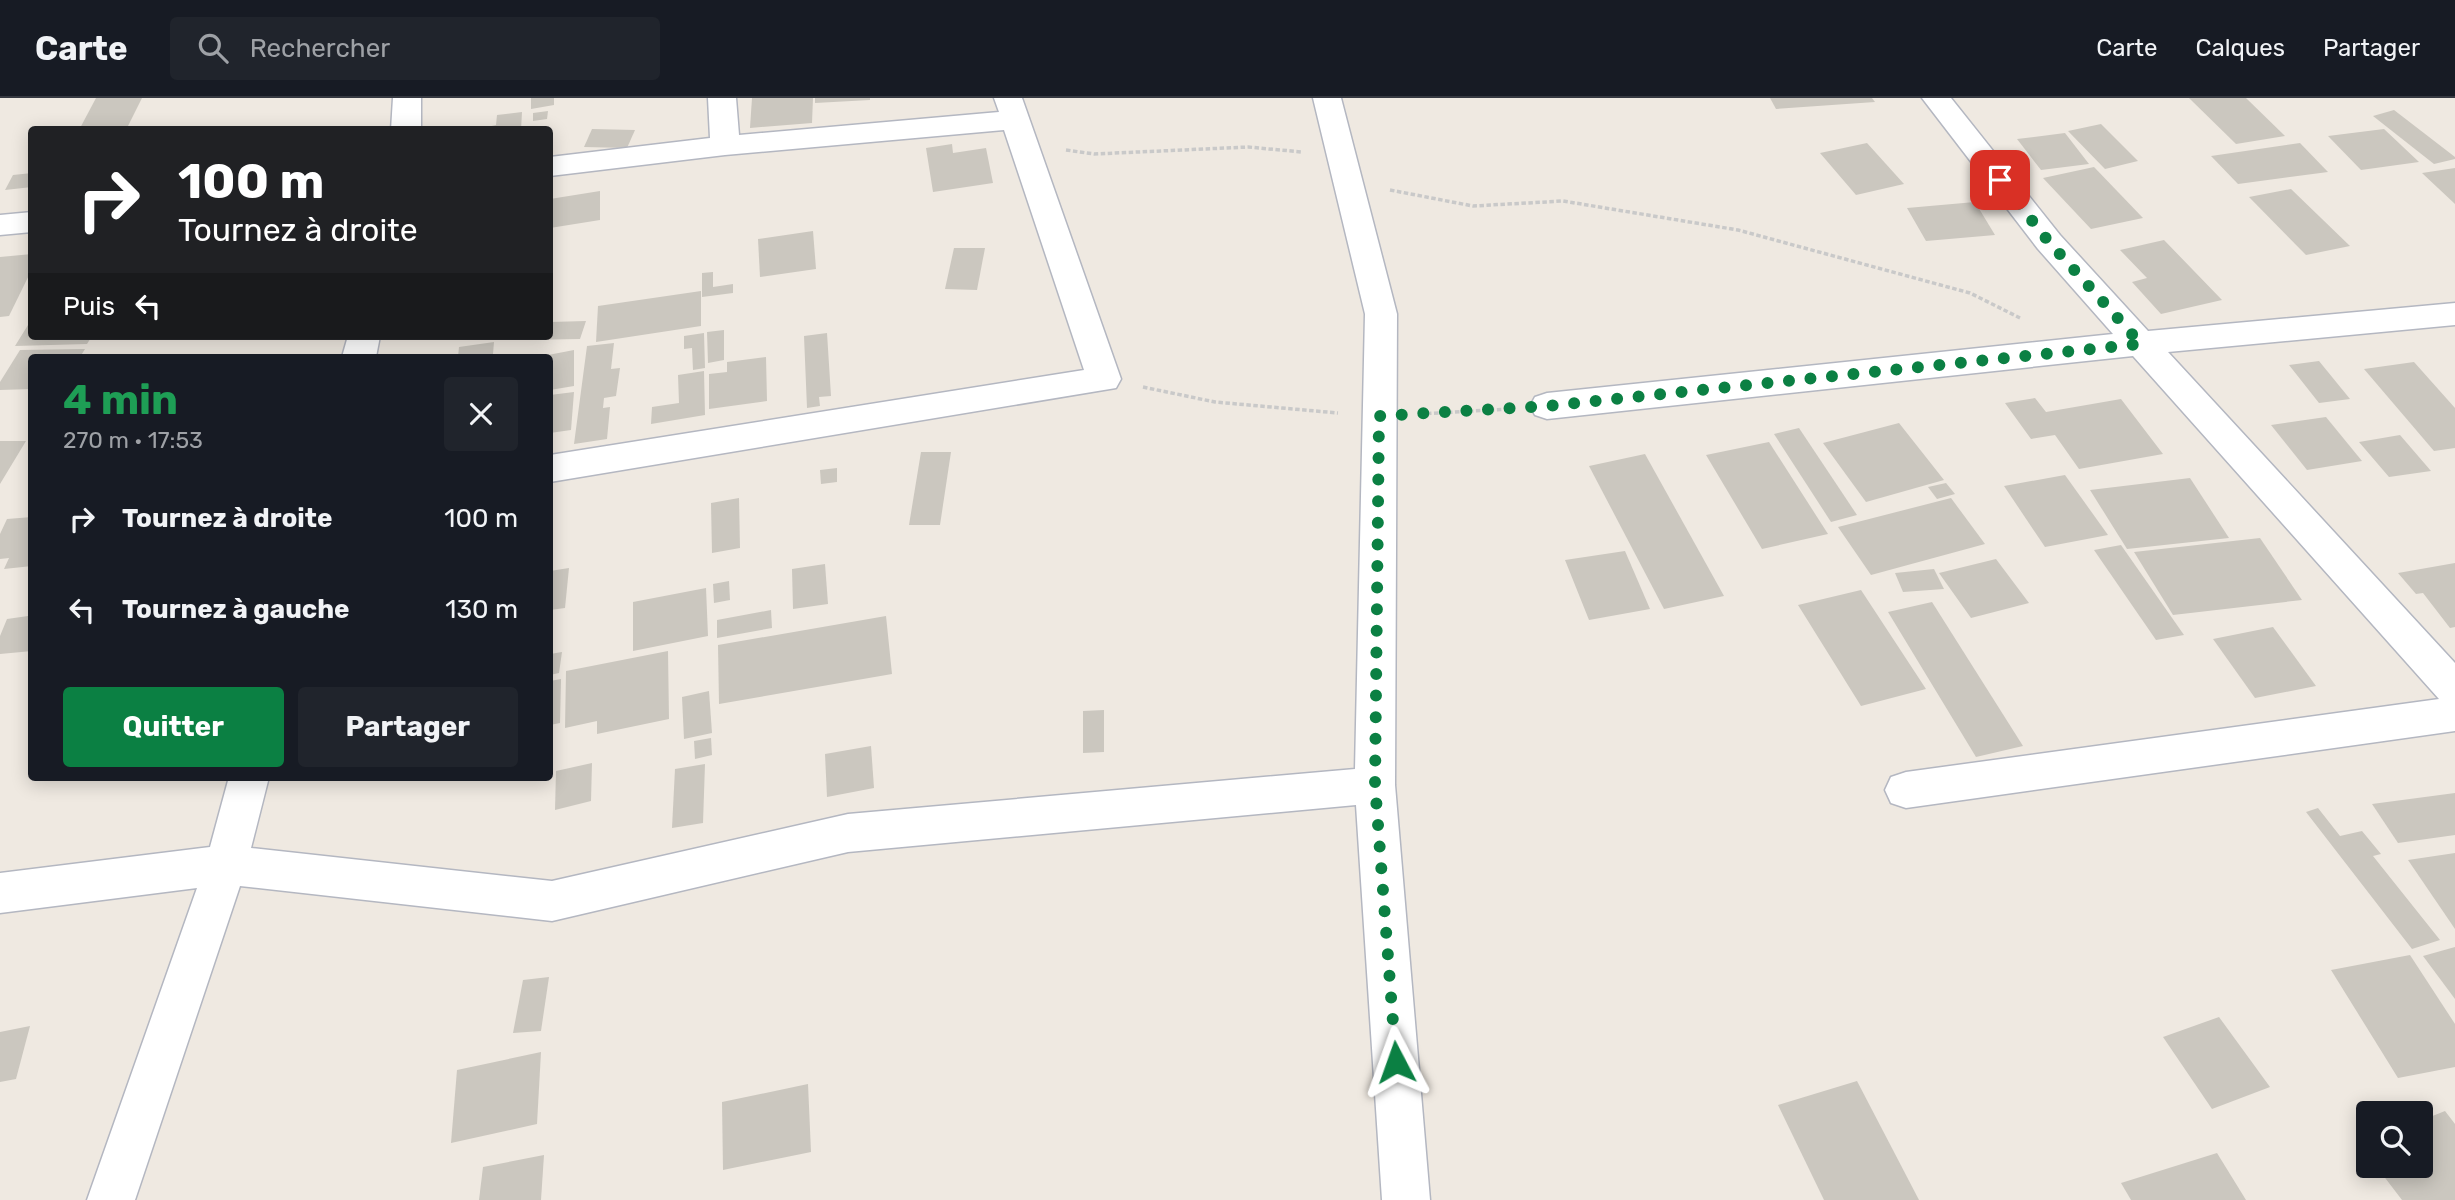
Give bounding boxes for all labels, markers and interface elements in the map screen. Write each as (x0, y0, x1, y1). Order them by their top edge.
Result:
search box (170, 17, 660, 80)
text: Carte (35, 29, 128, 68)
icon: search (194, 29, 232, 67)
text: Rechercher (250, 33, 390, 64)
text: Carte (2096, 34, 2157, 62)
text: Calques (2195, 34, 2285, 62)
text: Partager (2323, 34, 2420, 62)
pin (1970, 150, 2030, 210)
text: 100 m (178, 152, 324, 210)
icon: right (63, 154, 154, 245)
icon: arrive (1981, 161, 2019, 199)
text: Tournez à droite (178, 211, 418, 249)
icon: left (129, 287, 167, 325)
text: Puis (63, 291, 115, 322)
text: 4 min (63, 375, 178, 425)
button: close (444, 377, 518, 451)
text: 270 m · 17:53 (63, 426, 203, 454)
icon: right (63, 500, 101, 538)
text: Tournez à droite (122, 503, 332, 534)
text: 100 m (444, 503, 518, 534)
icon: left (63, 591, 101, 629)
text: Tournez à gauche (122, 594, 350, 625)
text: 130 m (445, 594, 518, 625)
button: Quitter (63, 687, 284, 767)
button: Partager (298, 687, 518, 767)
position arrow (1359, 1025, 1433, 1099)
map controls (2356, 1101, 2433, 1178)
button: search (2356, 1101, 2433, 1178)

